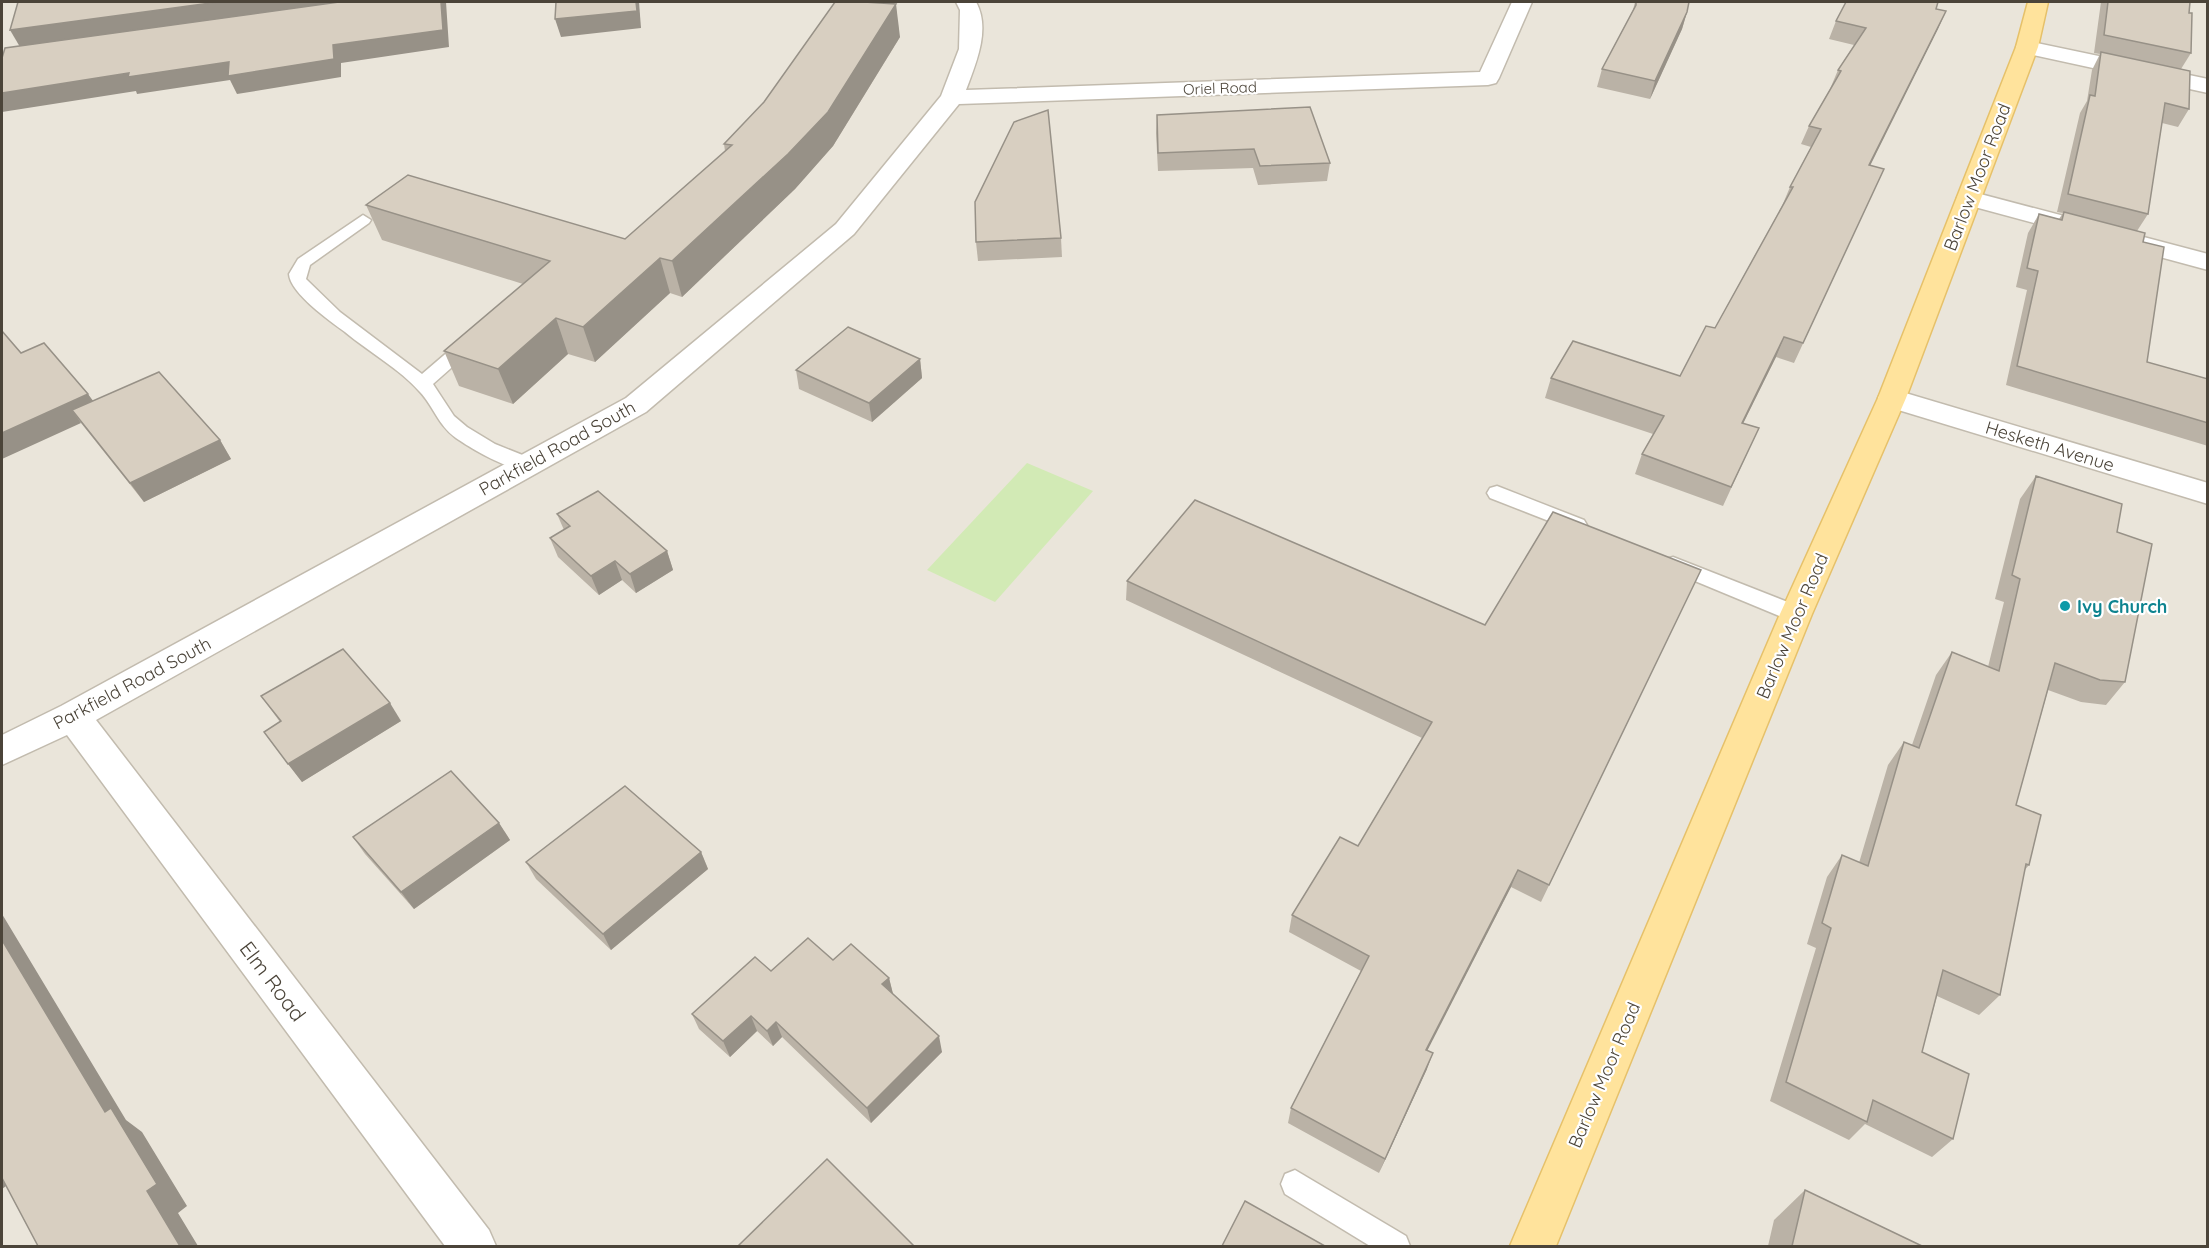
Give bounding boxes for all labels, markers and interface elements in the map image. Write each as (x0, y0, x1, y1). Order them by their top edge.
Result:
street label: Oriel Road (1183, 77, 1257, 99)
street label: Barlow Moor Road (1938, 100, 2016, 254)
street label: Parkfield Road South (475, 395, 639, 501)
street label: Hesketh Avenue (1983, 415, 2117, 477)
street label: Barlow Moor Road (1751, 550, 1833, 702)
place label: Ivy Church (2077, 595, 2167, 618)
marker: Ivy Church (2058, 599, 2072, 613)
street label: Parkfield Road South (49, 632, 215, 734)
street label: Elm Road (234, 936, 312, 1026)
street label: Barlow Moor Road (1563, 999, 1645, 1151)

